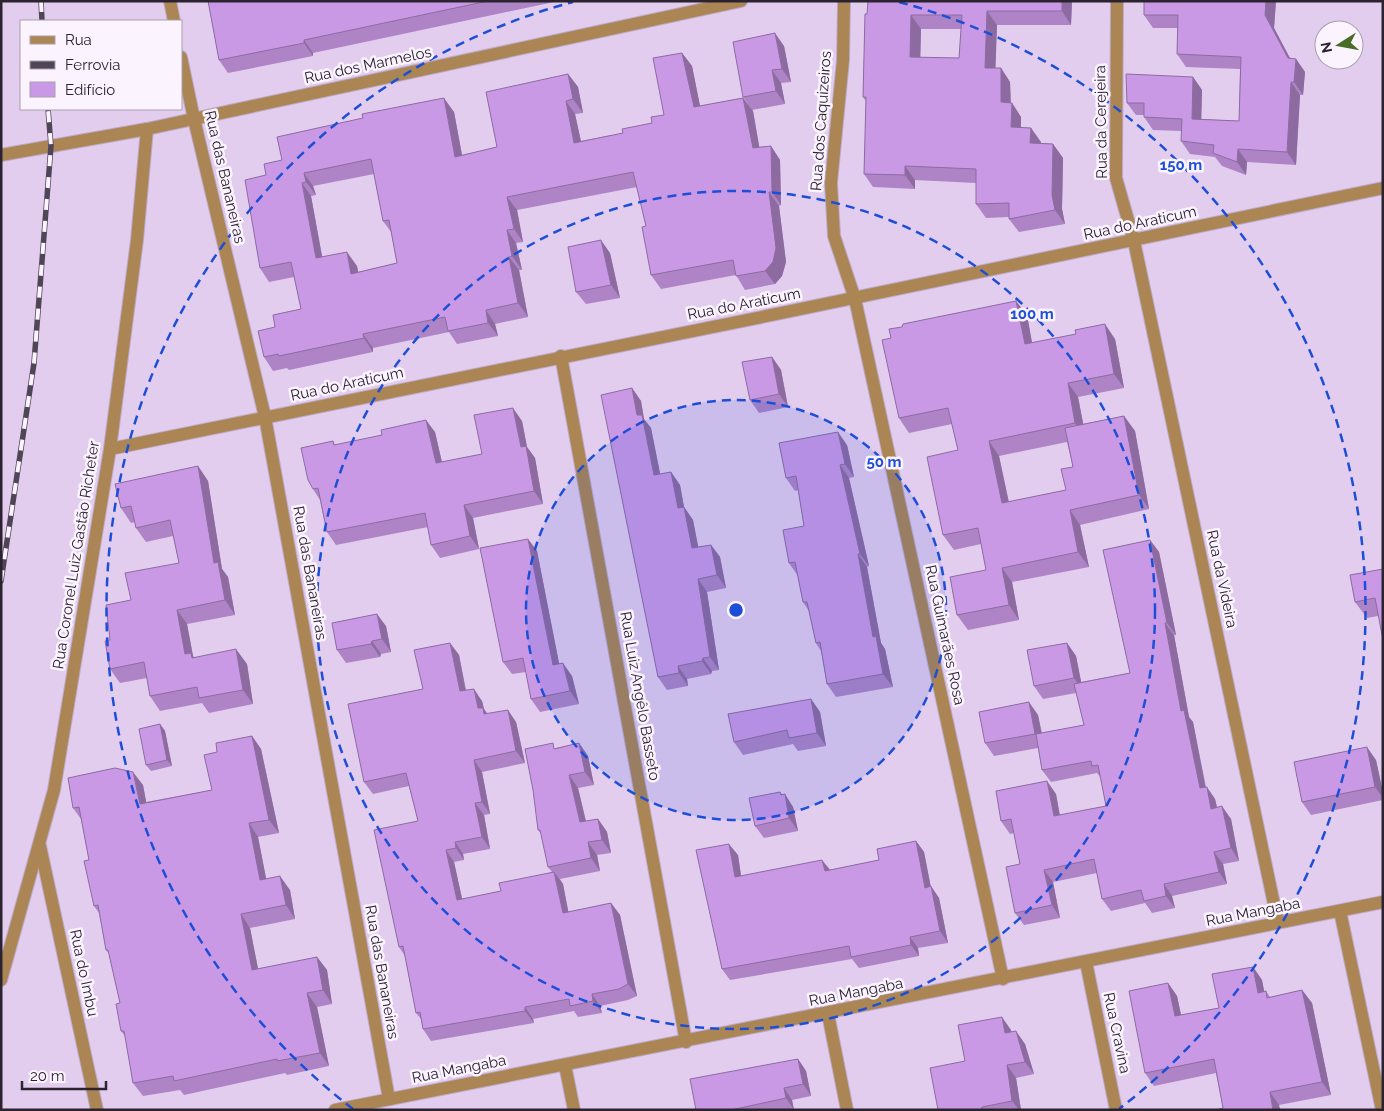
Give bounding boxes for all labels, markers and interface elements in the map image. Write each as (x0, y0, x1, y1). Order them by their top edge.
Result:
legend (20, 20, 182, 110)
north arrow (1314, 20, 1364, 70)
text: Rua (65, 31, 92, 49)
text: N (1317, 41, 1335, 54)
street label: Rua dos Marmelos (303, 43, 433, 87)
street label: Rua dos Caquizeiros (807, 50, 835, 192)
text: Ferrovia (65, 56, 121, 74)
street label: Rua da Cerejeira (1091, 65, 1111, 179)
text: Edifício (65, 81, 115, 99)
street label: Rua das Bananeiras (201, 109, 249, 245)
text: 150 m (1160, 156, 1202, 174)
street label: Rua do Araticum (1082, 202, 1198, 244)
street label: Rua do Araticum (686, 284, 802, 324)
text: 100 m (1010, 305, 1054, 323)
street label: Rua do Araticum (289, 363, 405, 405)
street label: Rua Coronel Luiz Gastão Richeter (49, 439, 103, 670)
text: 50 m (866, 453, 902, 471)
street label: Rua das Bananeiras (289, 505, 331, 641)
street label: Rua da Videira (1203, 528, 1241, 630)
street label: Rua Guimarães Rosa (921, 563, 969, 707)
centre of rings (727, 601, 745, 619)
street label: Rua Luiz Angêlo Basseto (616, 610, 664, 782)
street label: Rua Mangaba (1204, 894, 1302, 930)
street label: Rua das Bananeiras (361, 904, 403, 1040)
street label: Rua do Imbu (66, 928, 102, 1018)
street label: Rua Mangaba (807, 974, 905, 1010)
street label: Rua Cravina (1100, 991, 1134, 1075)
street label: Rua Mangaba (410, 1051, 508, 1087)
scale bar (22, 1058, 106, 1090)
text: 20 m (30, 1067, 65, 1085)

